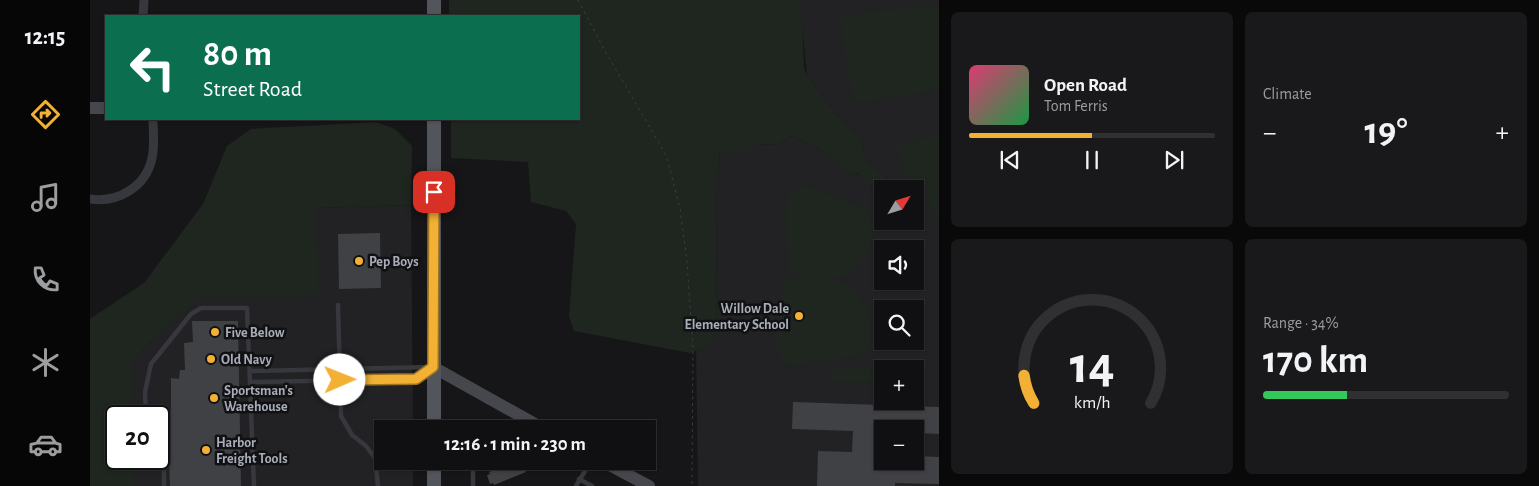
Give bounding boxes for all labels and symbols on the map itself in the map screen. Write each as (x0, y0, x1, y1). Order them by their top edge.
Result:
pin (413, 171, 455, 213)
north arrow (874, 180, 924, 230)
marker: Pep Boys (353, 255, 365, 267)
place label: Pep Boys (369, 255, 419, 269)
place label: Willow Dale Elementary School (684, 302, 789, 332)
marker: Willow Dale Elementary School (793, 310, 805, 322)
marker: Five Below (209, 326, 221, 338)
place label: Five Below (225, 326, 285, 340)
marker: Old Navy (205, 353, 217, 365)
place label: Old Navy (221, 353, 273, 367)
position arrow (313, 353, 365, 405)
place label: Sportsman's Warehouse (224, 384, 293, 414)
marker: Sportsman's Warehouse (208, 392, 220, 404)
speed limit sign: 20 (105, 405, 170, 470)
place label: Harbor Freight Tools (216, 436, 288, 466)
marker: Harbor Freight Tools (200, 444, 212, 456)

